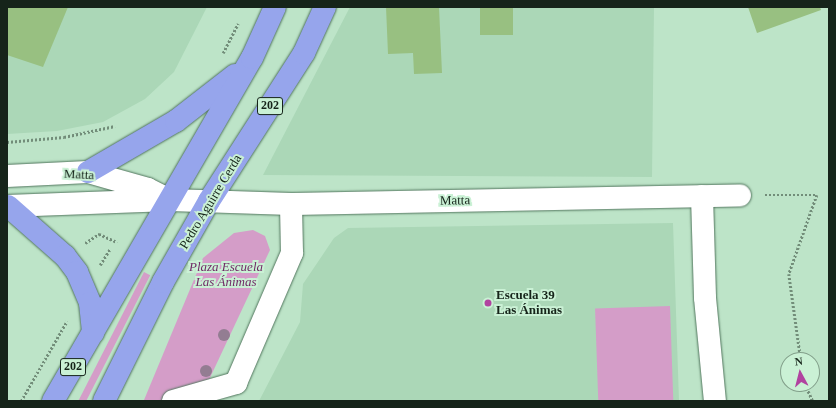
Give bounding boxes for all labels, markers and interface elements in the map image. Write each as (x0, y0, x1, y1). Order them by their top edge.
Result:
road number: 202 (257, 96, 283, 116)
street label: Pedro Aguirre Cerda (176, 152, 246, 252)
street label: Matta (63, 166, 95, 184)
street label: Matta (440, 193, 470, 209)
park label: Plaza Escuela Las Ánimas (189, 260, 263, 291)
place label: Escuela 39 Las Ánimas (496, 288, 562, 319)
marker: Escuela 39 Las Ánimas (483, 298, 493, 308)
north arrow (780, 352, 820, 392)
text: N (794, 355, 803, 368)
road number: 202 (60, 357, 86, 377)

